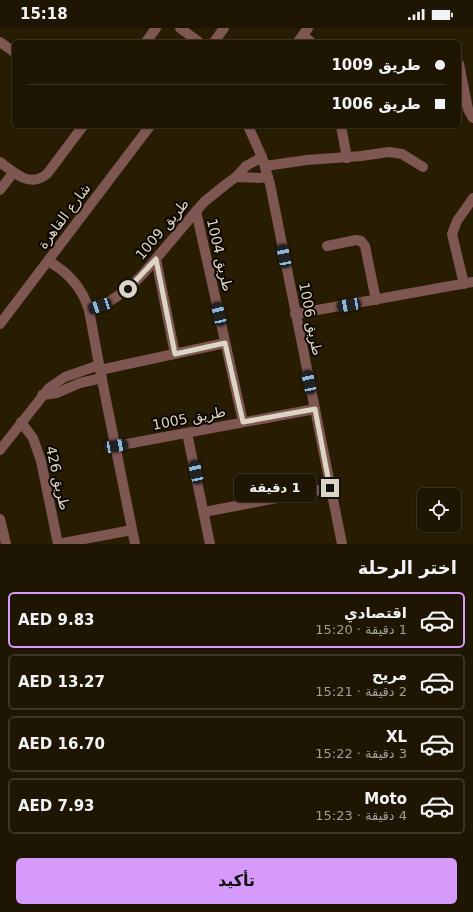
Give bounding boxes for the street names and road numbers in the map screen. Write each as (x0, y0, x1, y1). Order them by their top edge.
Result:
street label: شارع القاهرة (34, 180, 95, 252)
street label: طريق 1009 (132, 195, 193, 263)
street label: طريق 1004 (203, 217, 236, 293)
street label: طريق 1006 (295, 281, 326, 357)
street label: طريق 1005 (151, 403, 227, 434)
street label: طريق 426 (42, 444, 73, 512)

